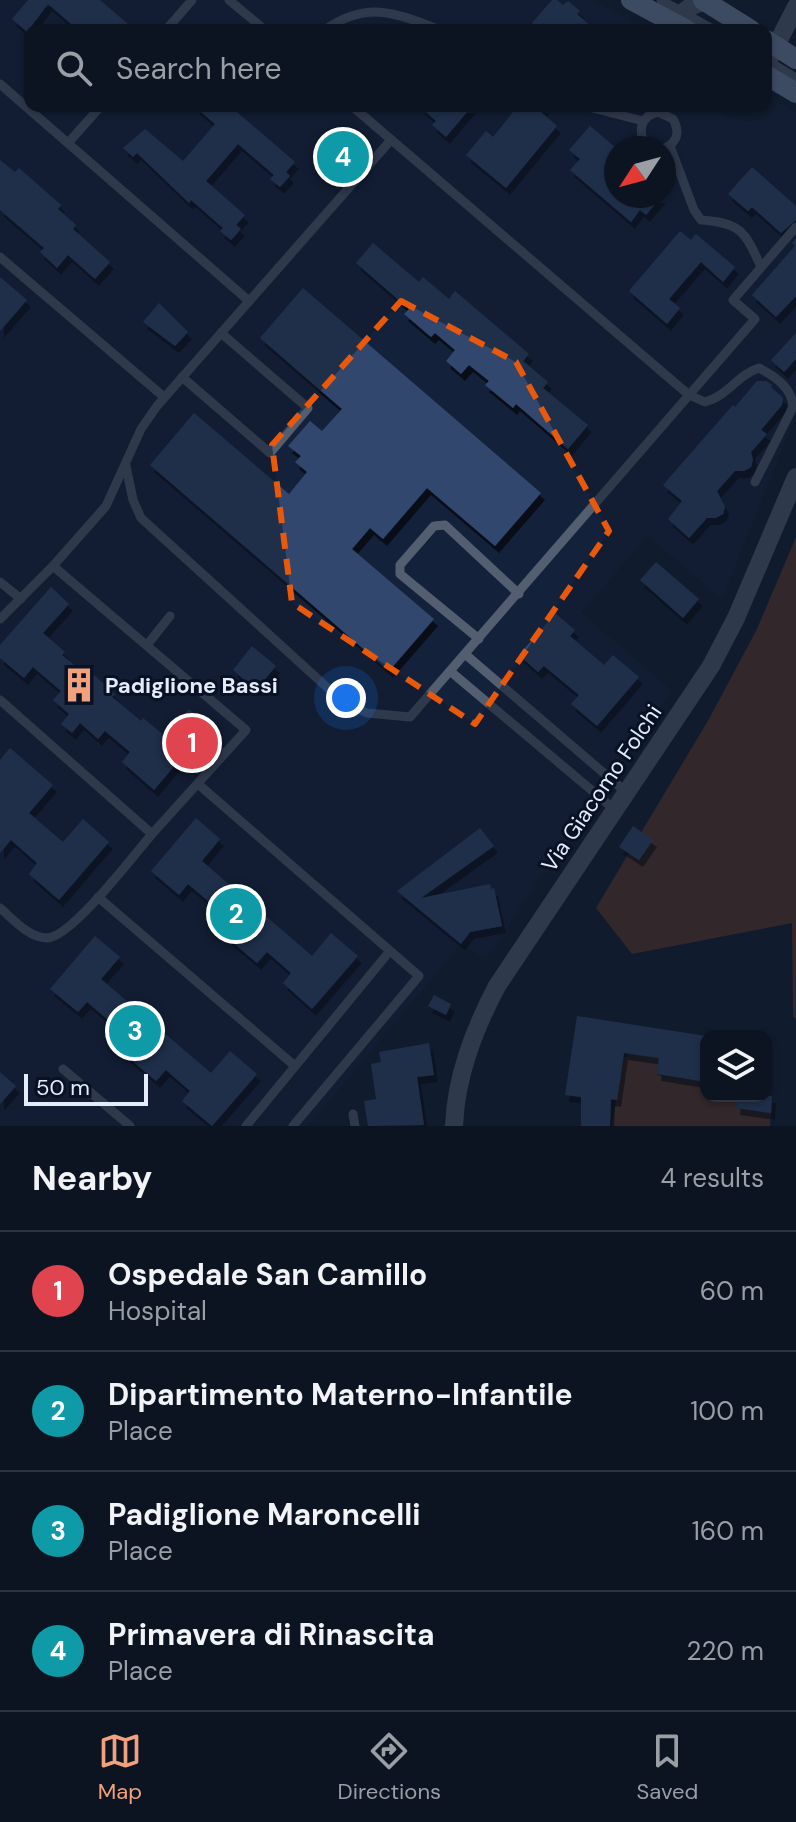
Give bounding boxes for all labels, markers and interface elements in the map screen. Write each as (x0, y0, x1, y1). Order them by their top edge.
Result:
search box (24, 24, 772, 112)
icon: search (52, 46, 96, 90)
text: Search here (116, 49, 282, 88)
pin: 4 (317, 127, 369, 187)
north arrow (604, 136, 676, 208)
building icon: Padiglione Bassi (60, 666, 98, 704)
place label: Padiglione Bassi (105, 671, 278, 700)
your location (326, 678, 366, 718)
street label: Via Giacomo Folchi (535, 699, 668, 877)
pin: 1 (166, 713, 218, 773)
pin: 2 (210, 884, 262, 944)
pin: 3 (109, 1001, 161, 1061)
map controls (700, 1030, 772, 1102)
button: layers (700, 1030, 772, 1102)
scale bar (24, 1070, 148, 1106)
text: 50 m (36, 1073, 90, 1102)
text: Nearby (32, 1156, 152, 1201)
text: 4 results (660, 1161, 764, 1195)
text: Ospedale San Camillo (108, 1255, 427, 1294)
text: 1 (53, 1274, 63, 1308)
text: 60 m (700, 1274, 764, 1308)
text: Hospital (108, 1294, 207, 1328)
text: Dipartimento Materno-Infantile (108, 1375, 572, 1414)
text: 2 (50, 1394, 66, 1428)
text: 100 m (690, 1394, 764, 1428)
text: Place (108, 1414, 173, 1448)
text: Padiglione Maroncelli (108, 1495, 420, 1534)
text: 3 (50, 1514, 66, 1548)
text: 160 m (692, 1514, 764, 1548)
text: Place (108, 1534, 173, 1568)
text: Primavera di Rinascita (108, 1615, 435, 1654)
text: 4 (50, 1634, 66, 1668)
text: 220 m (686, 1634, 764, 1668)
text: Place (108, 1654, 173, 1688)
tab: Map (98, 1729, 142, 1806)
tab: Directions (338, 1729, 441, 1806)
tab: Saved (637, 1729, 698, 1806)

